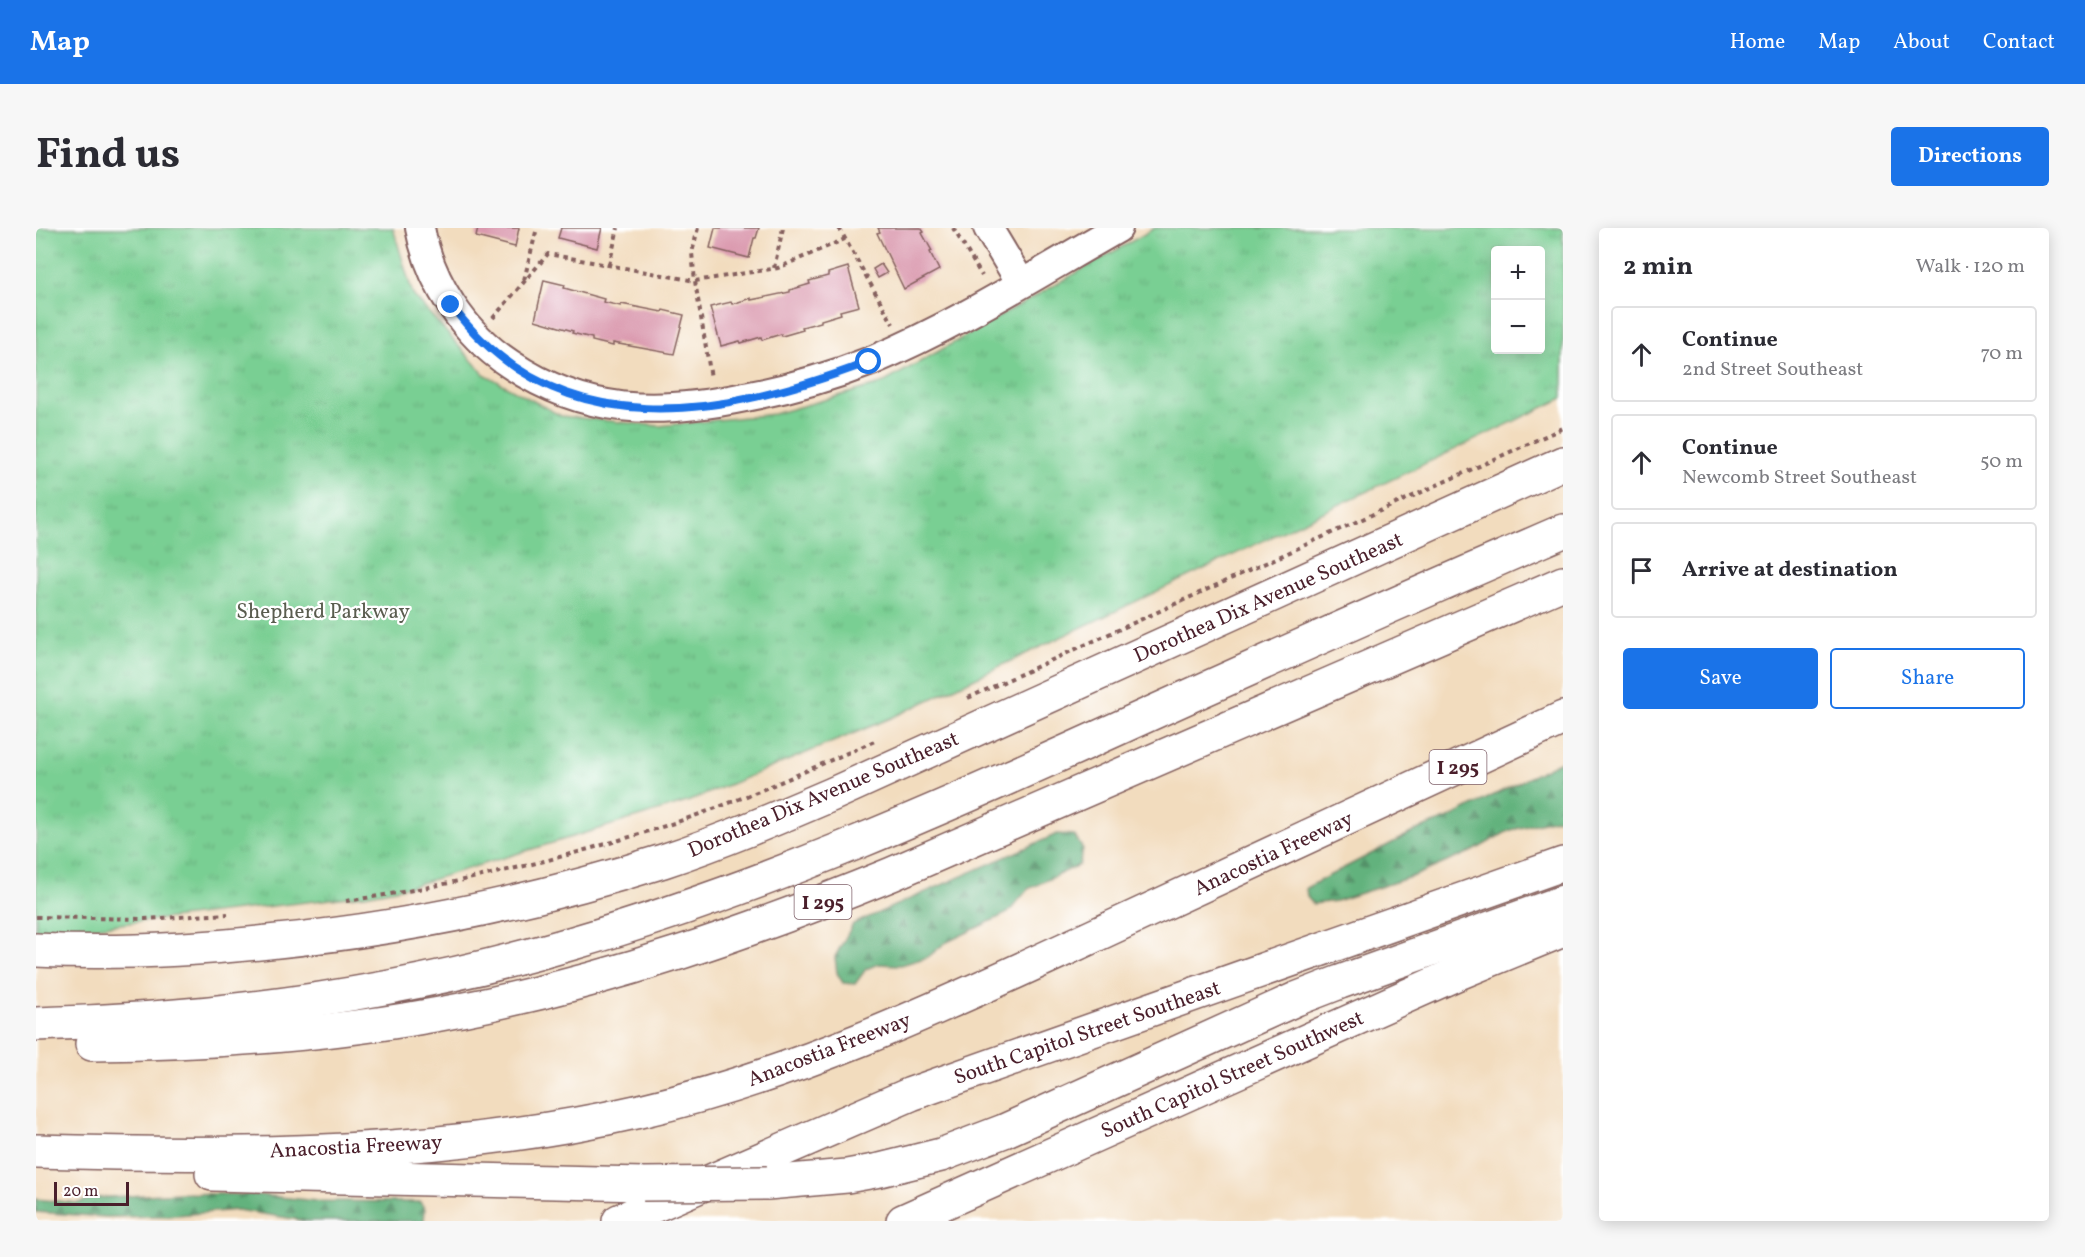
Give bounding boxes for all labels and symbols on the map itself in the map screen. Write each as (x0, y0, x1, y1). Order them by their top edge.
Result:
route end (437, 291, 463, 317)
route start (855, 348, 881, 374)
street label: Dorothea Dix Avenue Southeast (1129, 526, 1408, 671)
park label: Shepherd Parkway (236, 598, 410, 627)
street label: Dorothea Dix Avenue Southeast (684, 725, 964, 866)
road number: I 295 (1430, 750, 1486, 784)
street label: Anacostia Freeway (1189, 804, 1359, 904)
road number: I 295 (794, 885, 852, 919)
street label: South Capitol Street Southeast (950, 974, 1225, 1093)
street label: South Capitol Street Southwest (1096, 1004, 1369, 1147)
street label: Anacostia Freeway (744, 1006, 916, 1095)
street label: Anacostia Freeway (269, 1128, 444, 1166)
scale bar (54, 1179, 129, 1206)

